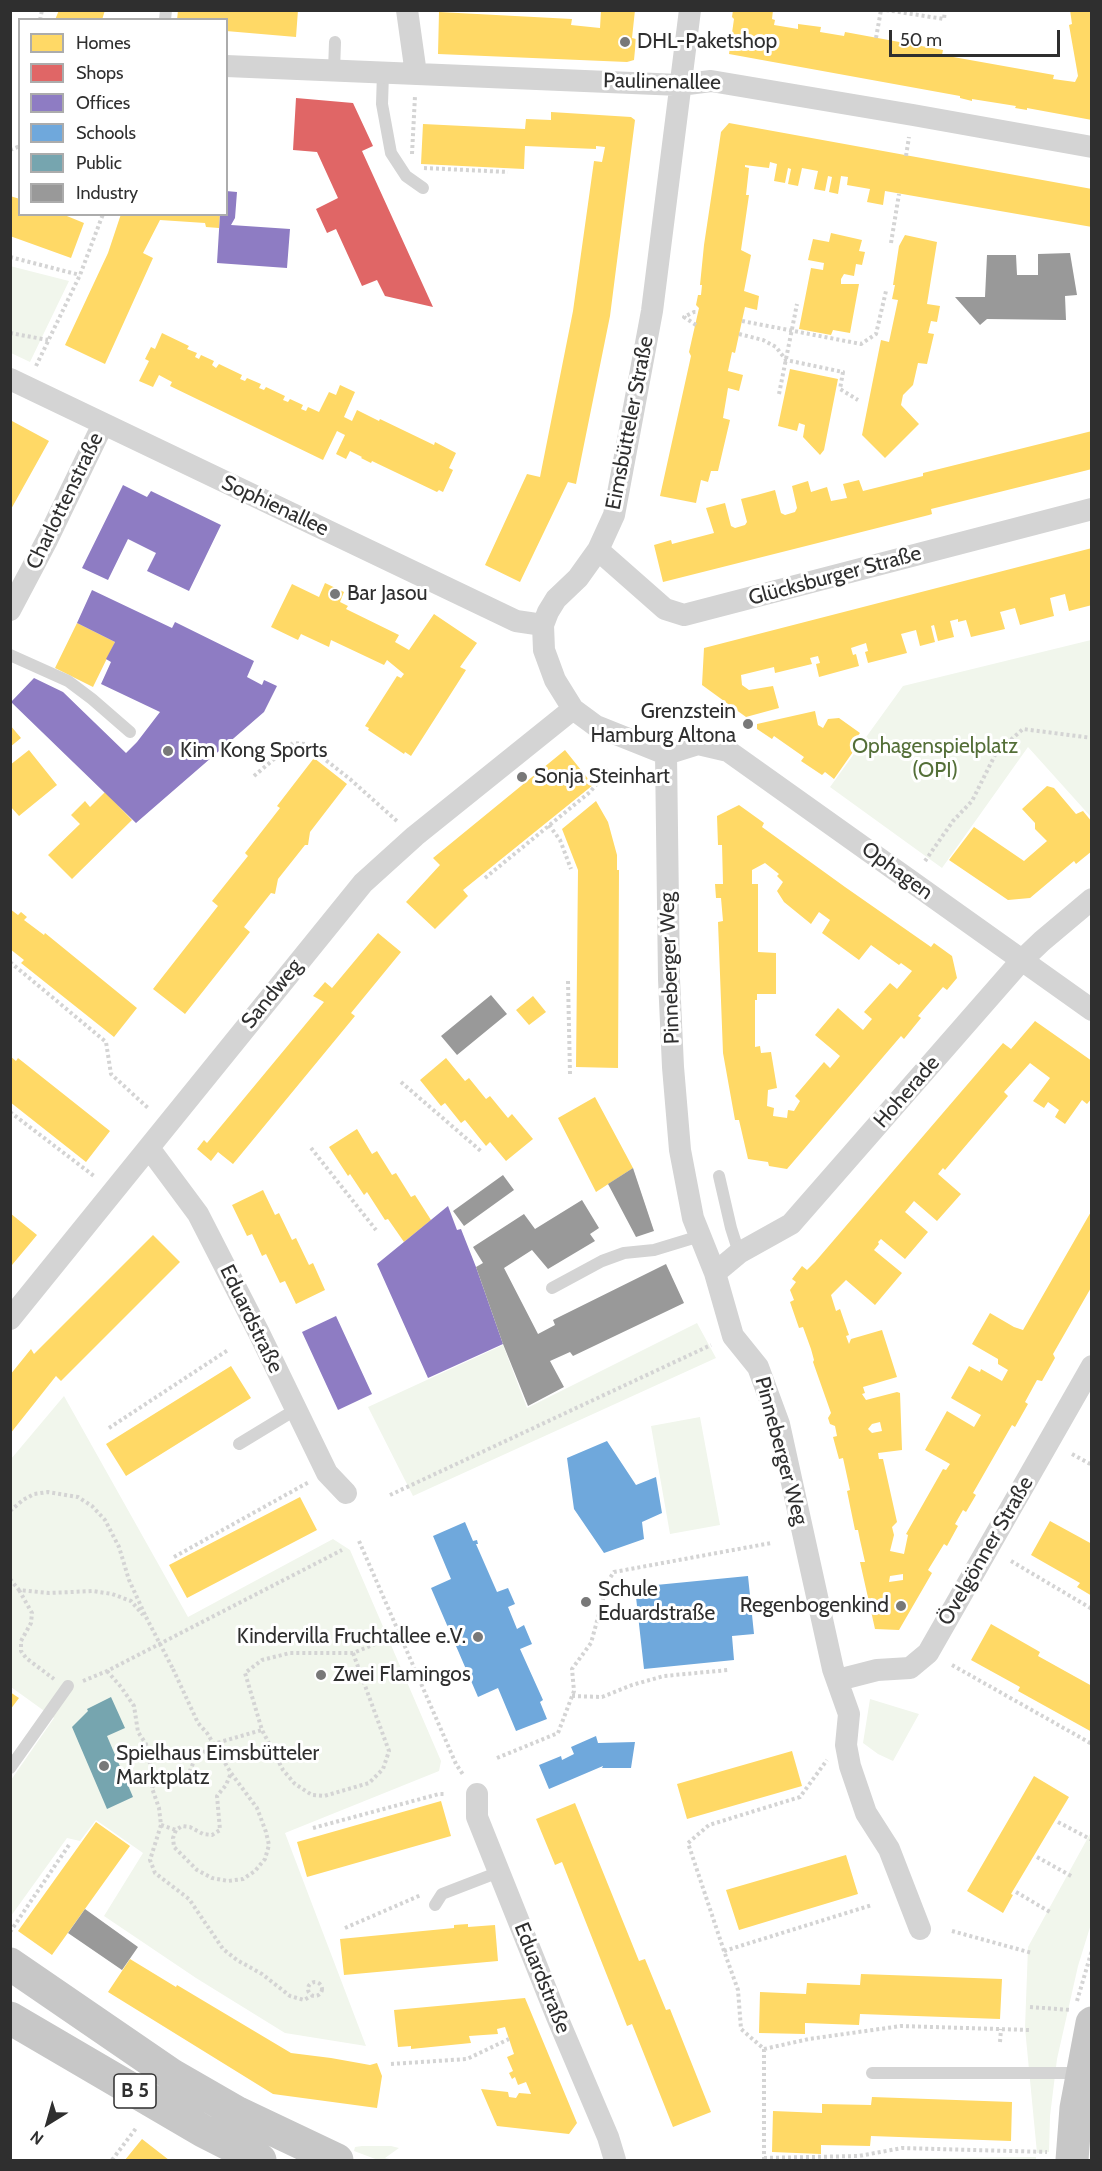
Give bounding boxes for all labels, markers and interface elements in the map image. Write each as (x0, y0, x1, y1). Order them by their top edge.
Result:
legend (18, 18, 228, 216)
scale bar (892, 18, 1063, 56)
place label: DHL-Paketshop (637, 29, 777, 55)
text: 50 m (900, 29, 942, 51)
text: Homes (76, 32, 131, 54)
marker: DHL-Paketshop (618, 35, 632, 49)
text: Shops (76, 62, 124, 84)
street label: Paulinenallee (603, 68, 721, 96)
text: Offices (76, 92, 130, 114)
text: Schools (76, 122, 136, 144)
text: Public (76, 152, 122, 174)
text: Industry (76, 182, 138, 204)
street label: Eimsbütteler Straße (601, 334, 659, 512)
street label: Charlottenstraße (21, 429, 109, 573)
street label: Sophienallee (217, 470, 333, 542)
street label: Glücksburger Straße (746, 541, 924, 611)
place label: Bar Jasou (347, 581, 427, 607)
marker: Bar Jasou (328, 587, 342, 601)
place label: Grenzstein Hamburg Altona (591, 699, 736, 749)
marker: Grenzstein Hamburg Altona (741, 717, 755, 731)
park label: Ophagenspielplatz (OPI) (852, 734, 1018, 784)
place label: Kim Kong Sports (180, 738, 327, 764)
marker: Kim Kong Sports (161, 744, 175, 758)
place label: Sonja Steinhart (534, 764, 670, 790)
marker: Sonja Steinhart (515, 770, 529, 784)
street label: Ophagen (856, 837, 938, 905)
street label: Pinneberger Weg (655, 891, 685, 1045)
street label: Sandweg (236, 954, 308, 1034)
street label: Hoherade (869, 1051, 945, 1133)
street label: Eduardstraße (214, 1261, 288, 1377)
street label: Pinneberger Weg (749, 1374, 813, 1528)
street label: Övelgönner Straße (933, 1472, 1039, 1630)
place label: Schule Eduardstraße (598, 1577, 715, 1627)
place label: Regenbogenkind (740, 1593, 889, 1619)
marker: Schule Eduardstraße (579, 1595, 593, 1609)
marker: Regenbogenkind (894, 1599, 908, 1613)
place label: Kindervilla Fruchtallee e.V. (237, 1624, 466, 1650)
marker: Kindervilla Fruchtallee e.V. (471, 1630, 485, 1644)
place label: Zwei Flamingos (333, 1662, 471, 1688)
marker: Zwei Flamingos (314, 1668, 328, 1682)
place label: Spielhaus Eimsbütteler Marktplatz (116, 1741, 319, 1791)
marker: Spielhaus Eimsbütteler Marktplatz (97, 1759, 111, 1773)
street label: Eduardstraße (508, 1919, 576, 2037)
road number: B 5 (114, 2074, 156, 2108)
north arrow (18, 2093, 78, 2153)
text: N (27, 2127, 47, 2149)

